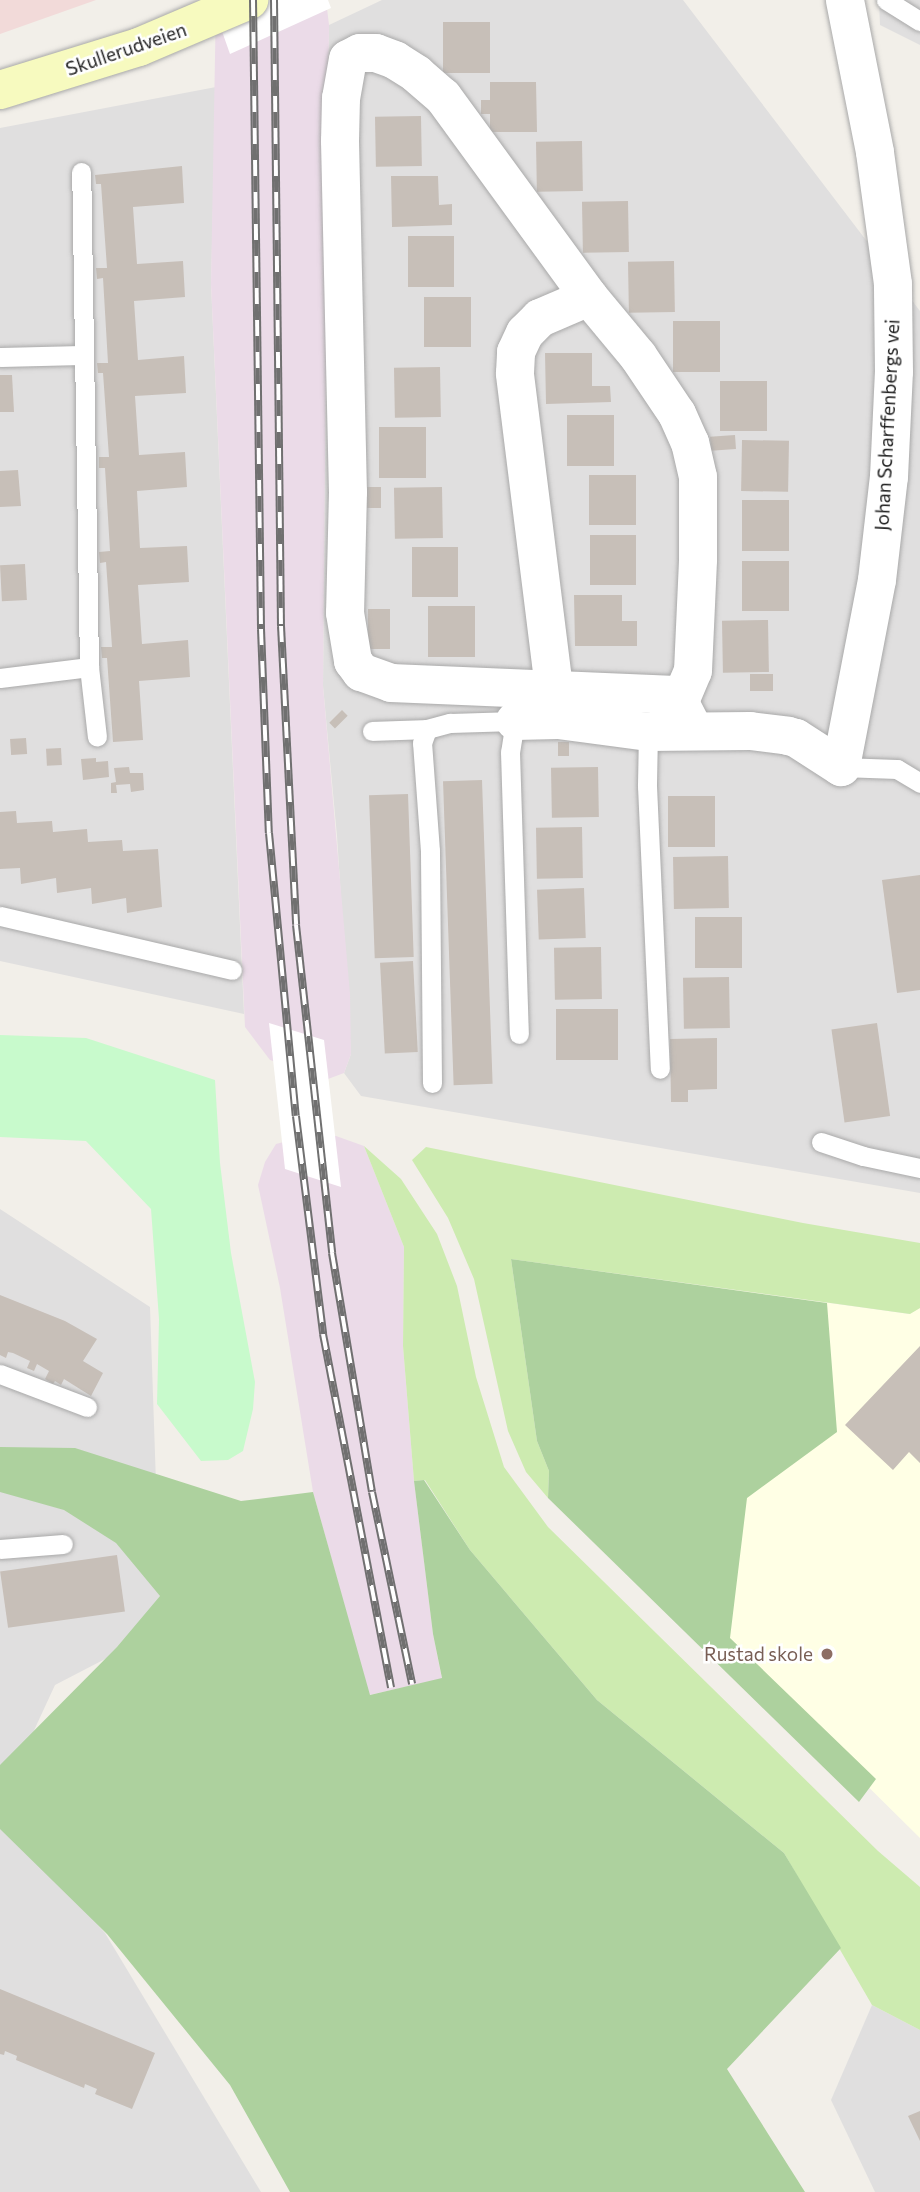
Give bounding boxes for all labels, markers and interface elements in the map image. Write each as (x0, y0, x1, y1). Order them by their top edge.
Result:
street label: Skullerudveien (63, 18, 189, 80)
street label: Johan Scharffenbergs vei (870, 319, 904, 531)
place label: Rustad skole (704, 1643, 813, 1665)
marker: Rustad skole (819, 1646, 835, 1662)

